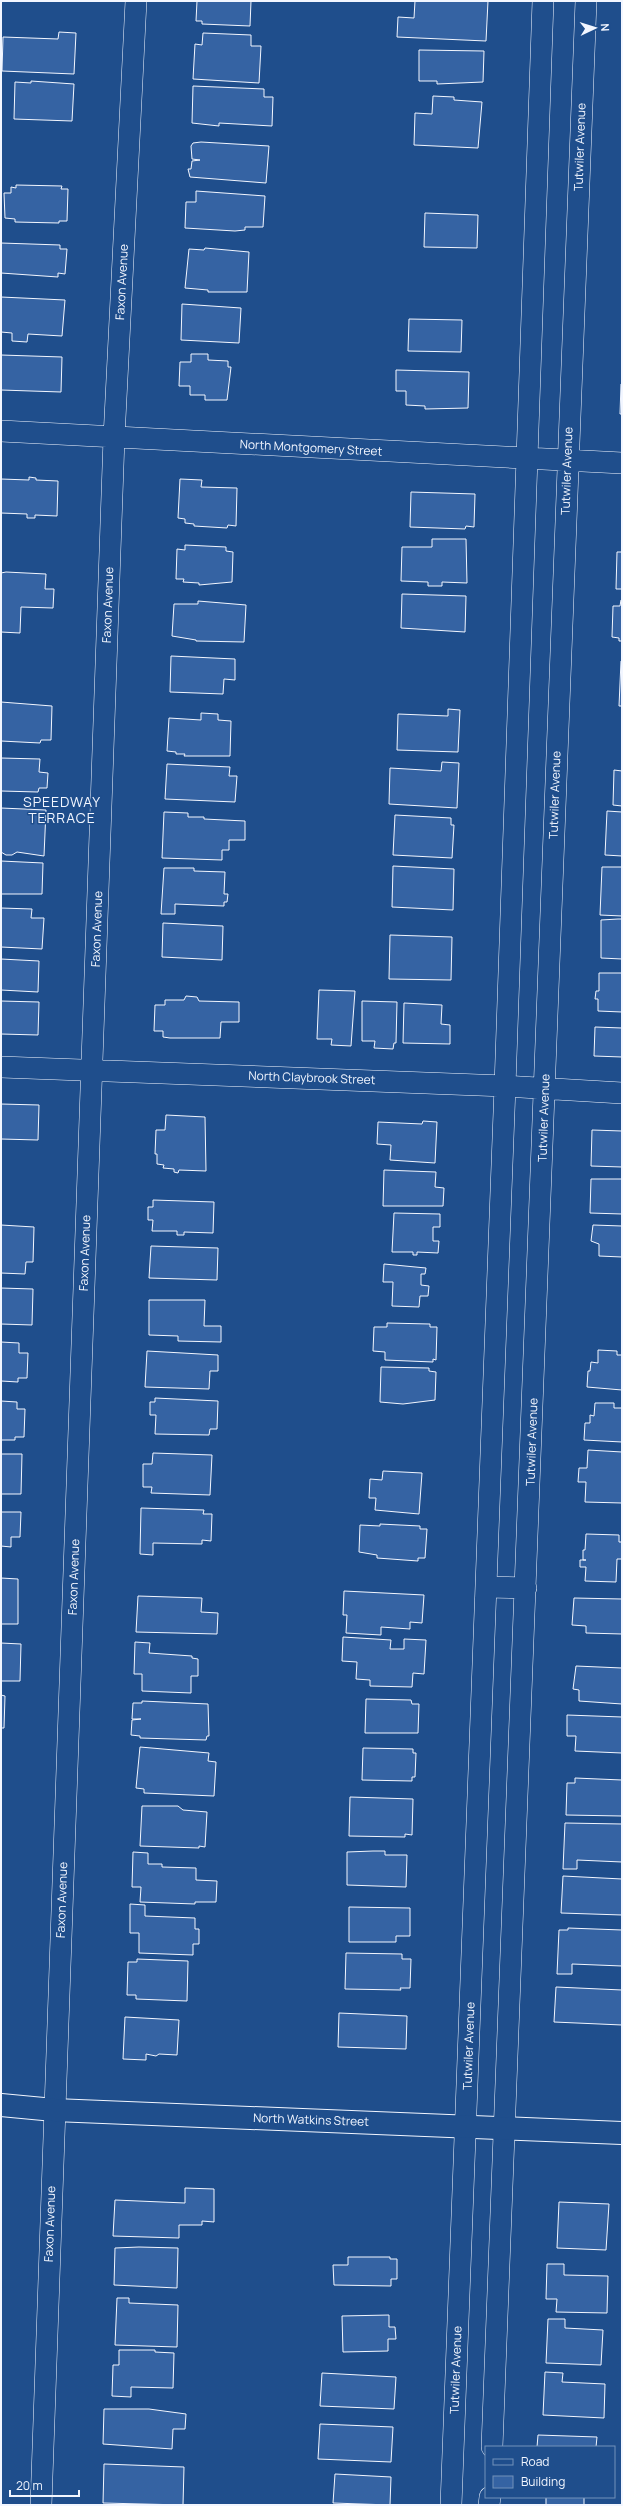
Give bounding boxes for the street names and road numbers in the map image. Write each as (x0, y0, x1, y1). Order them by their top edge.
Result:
street label: Tutwiler Avenue (569, 103, 590, 191)
street label: Faxon Avenue (111, 243, 132, 320)
street label: Tutwiler Avenue (556, 427, 577, 515)
street label: North Montgomery Street (239, 435, 383, 460)
street label: Faxon Avenue (98, 567, 117, 643)
street label: Tutwiler Avenue (544, 751, 565, 839)
street label: Faxon Avenue (87, 891, 106, 967)
street label: North Claybrook Street (248, 1067, 376, 1088)
street label: Tutwiler Avenue (533, 1074, 554, 1162)
street label: Faxon Avenue (75, 1215, 94, 1291)
street label: Tutwiler Avenue (521, 1398, 542, 1486)
street label: Faxon Avenue (64, 1539, 83, 1615)
street label: Faxon Avenue (52, 1862, 71, 1938)
street label: Tutwiler Avenue (458, 2002, 479, 2090)
street label: North Watkins Street (253, 2109, 369, 2130)
street label: Faxon Avenue (40, 2186, 59, 2262)
street label: Tutwiler Avenue (445, 2326, 466, 2414)

